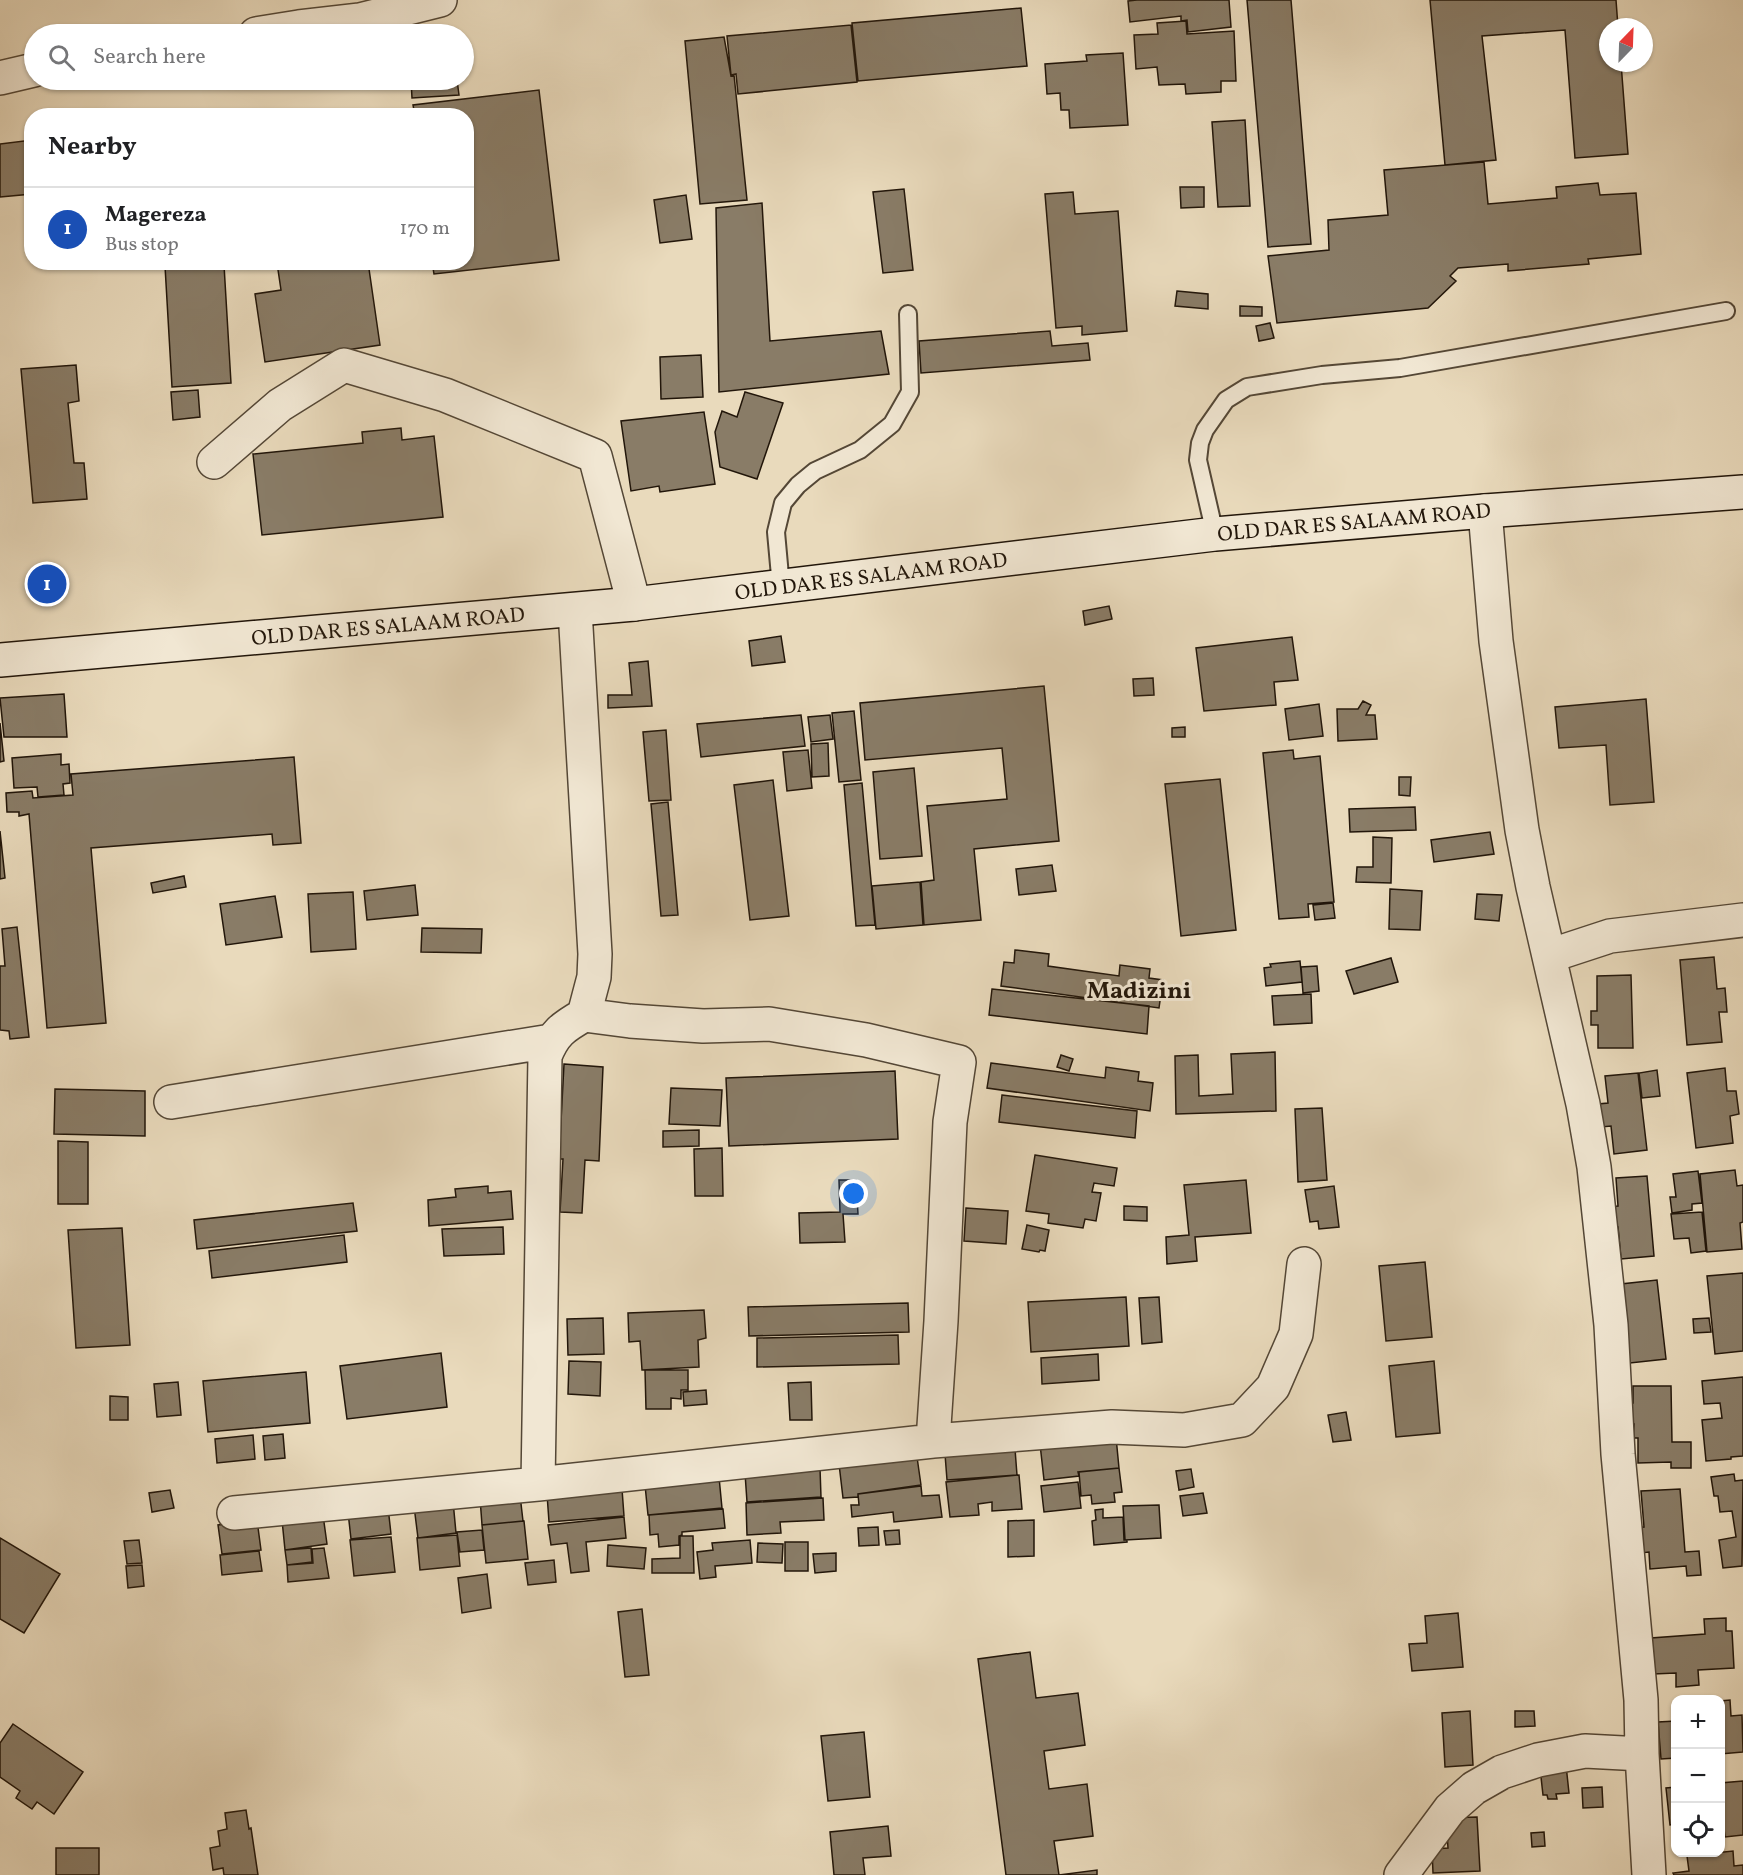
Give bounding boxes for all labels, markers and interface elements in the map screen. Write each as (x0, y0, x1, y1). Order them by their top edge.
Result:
north arrow (1599, 18, 1653, 72)
search box (24, 24, 474, 90)
icon: search (45, 41, 78, 74)
text: Search here (93, 42, 206, 73)
text: Nearby (48, 129, 137, 165)
text: Magereza (105, 200, 207, 231)
text: 1 (63, 215, 72, 243)
text: 170 m (400, 215, 450, 243)
text: Bus stop (105, 231, 179, 259)
street label: OLD DAR ES SALAAM ROAD (1216, 497, 1492, 550)
street label: OLD DAR ES SALAAM ROAD (733, 546, 1009, 609)
pin: 1 (28, 562, 66, 606)
street label: OLD DAR ES SALAAM ROAD (250, 601, 526, 654)
district label: Madizini (1087, 975, 1191, 1009)
your location (839, 1179, 868, 1208)
map controls (1671, 1695, 1725, 1857)
button: + (1671, 1695, 1725, 1749)
button: − (1671, 1749, 1725, 1803)
button: locate (1671, 1803, 1725, 1857)

